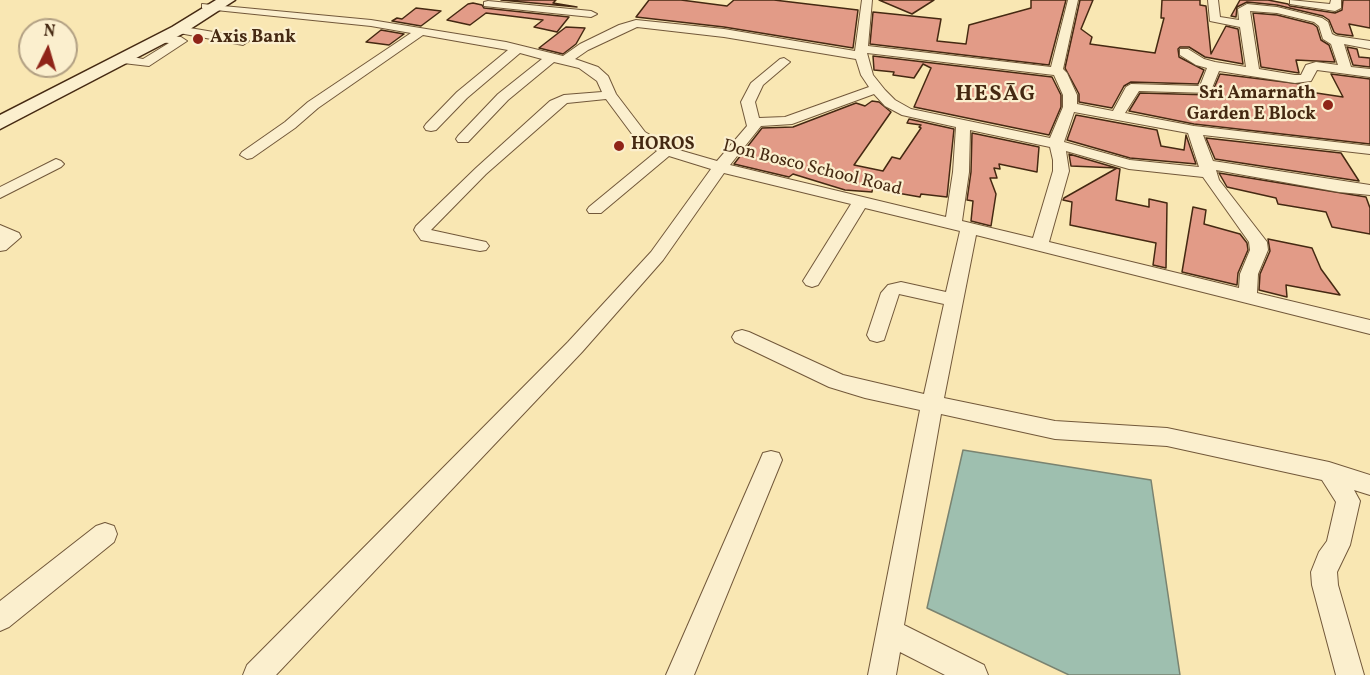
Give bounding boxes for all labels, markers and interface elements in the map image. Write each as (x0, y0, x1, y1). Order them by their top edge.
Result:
north arrow (18, 18, 78, 78)
text: N (43, 21, 56, 44)
place label: Axis Bank (210, 28, 296, 50)
marker: Axis Bank (191, 32, 205, 46)
district label: HESĀG (955, 83, 1037, 109)
place label: Sri Amarnath Garden E Block (1187, 84, 1316, 127)
marker: Sri Amarnath Garden E Block (1321, 98, 1335, 112)
place label: HOROS (631, 135, 695, 157)
street label: Don Bosco School Road (720, 136, 904, 202)
marker: HOROS (612, 139, 626, 153)

